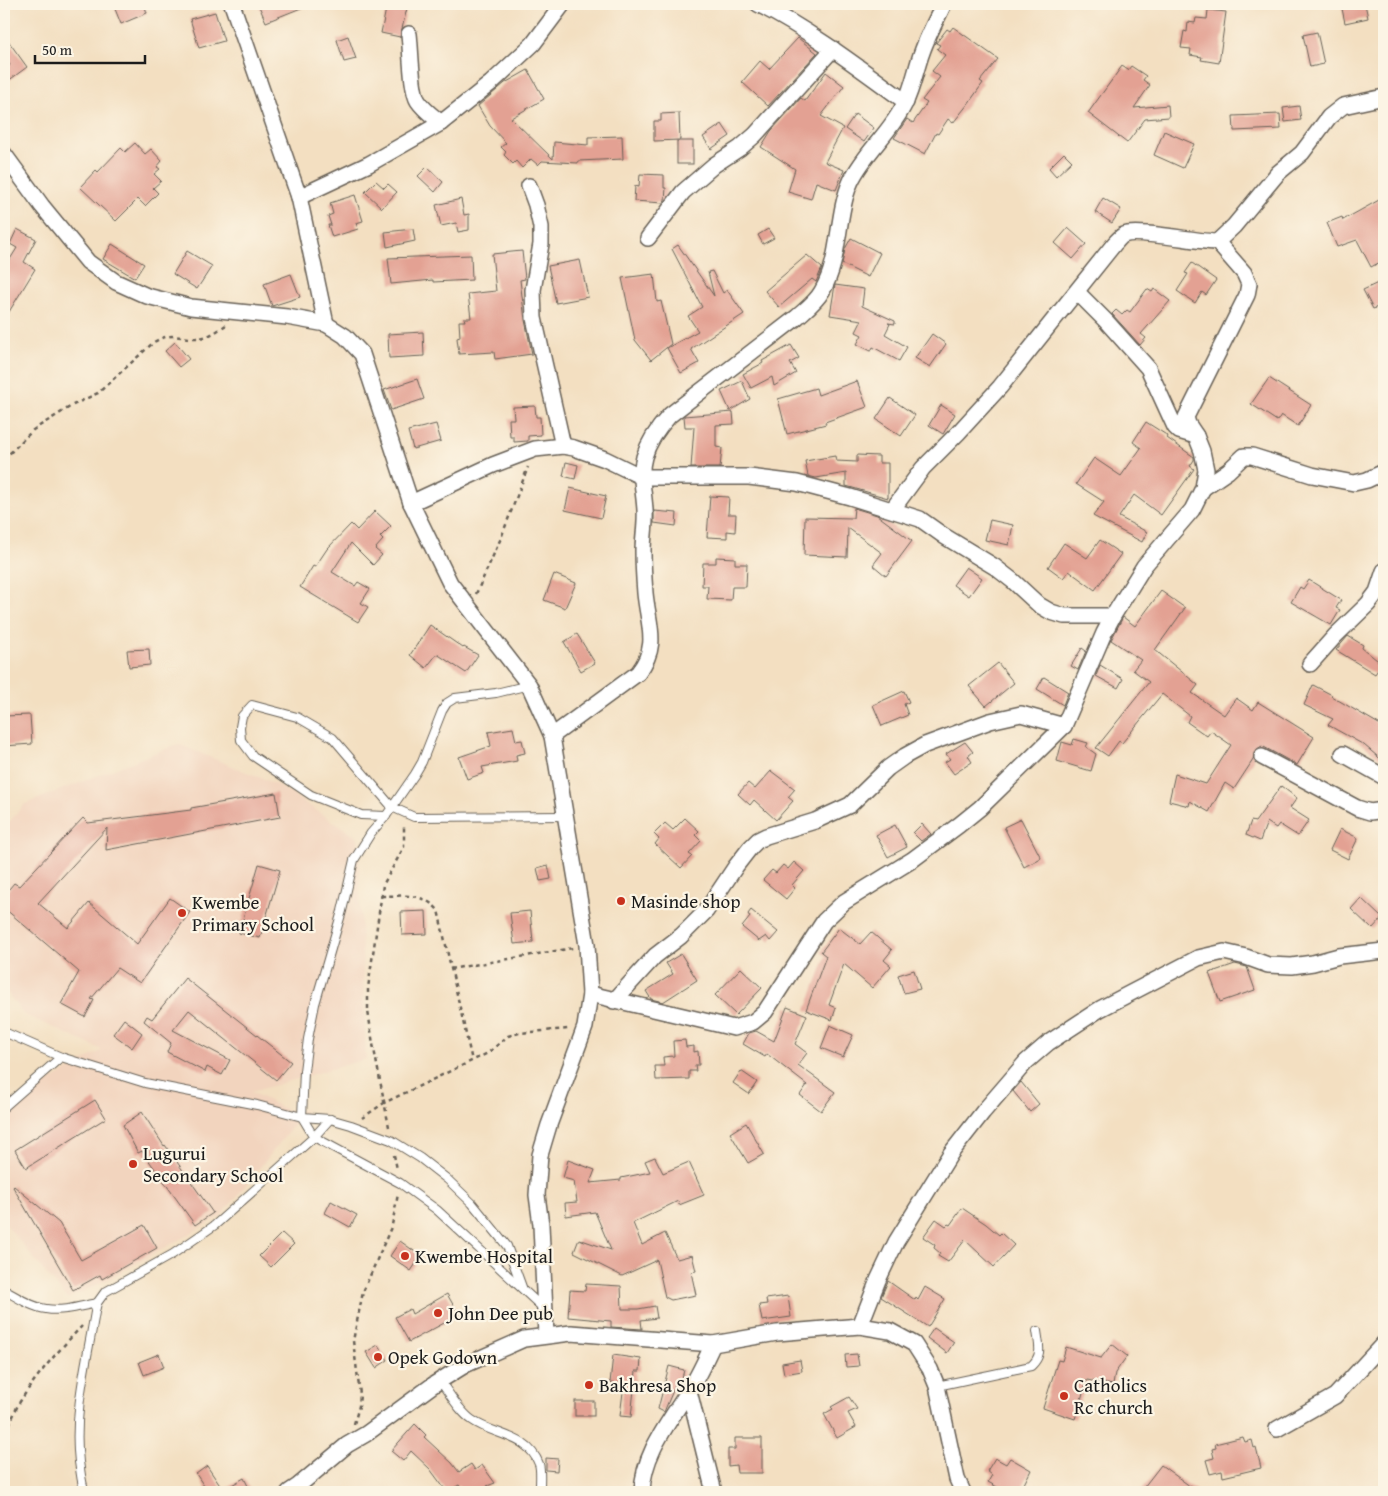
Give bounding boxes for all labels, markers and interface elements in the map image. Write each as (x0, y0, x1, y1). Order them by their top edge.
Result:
scale bar (35, 32, 145, 64)
text: 50 m (42, 39, 73, 60)
place label: Masinde shop (631, 887, 741, 915)
place label: Kwembe Primary School (192, 888, 314, 938)
marker: Masinde shop (615, 895, 627, 907)
marker: Kwembe Primary School (176, 907, 188, 919)
place label: Lugurui Secondary School (143, 1139, 283, 1189)
marker: Lugurui Secondary School (127, 1158, 139, 1170)
place label: Kwembe Hospital (415, 1242, 553, 1270)
marker: Kwembe Hospital (399, 1250, 411, 1262)
place label: John Dee pub (446, 1299, 553, 1327)
marker: John Dee pub (432, 1307, 444, 1319)
place label: Opek Godown (388, 1343, 497, 1371)
marker: Opek Godown (372, 1351, 384, 1363)
place label: Bakhresa Shop (599, 1371, 716, 1399)
place label: Catholics Rc church (1074, 1371, 1153, 1421)
marker: Bakhresa Shop (583, 1379, 595, 1391)
marker: Catholics Rc church (1058, 1390, 1070, 1402)

